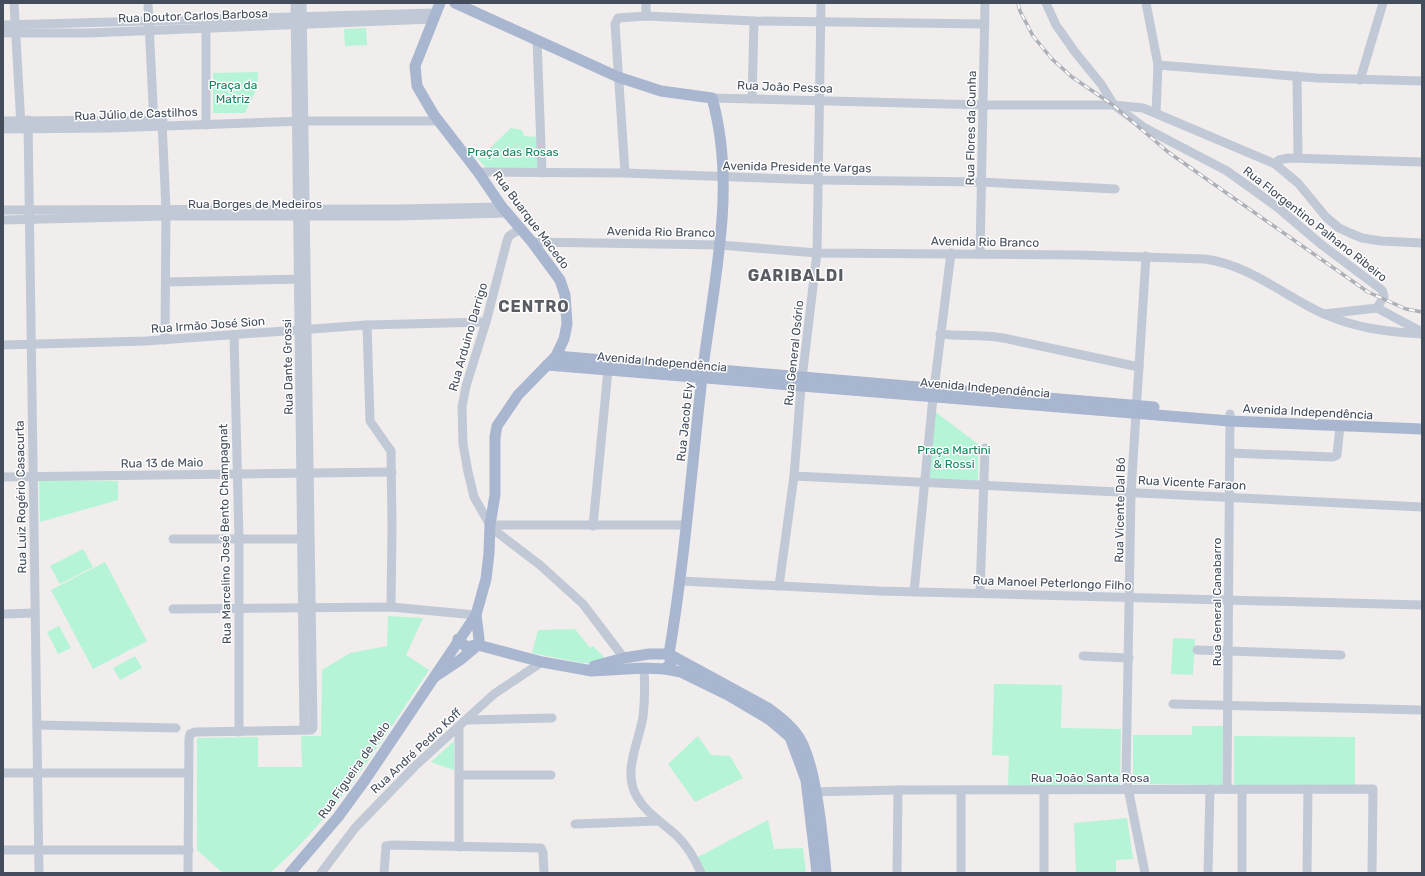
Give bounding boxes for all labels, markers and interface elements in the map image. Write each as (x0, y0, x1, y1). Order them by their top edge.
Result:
street label: Rua Doutor Carlos Barbosa (118, 6, 268, 26)
street label: Rua Flores da Cunha (963, 70, 979, 186)
park label: Praça da Matriz (209, 78, 257, 106)
street label: Rua João Pessoa (737, 78, 833, 96)
street label: Rua Júlio de Castilhos (74, 105, 198, 123)
park label: Praça das Rosas (467, 145, 559, 159)
street label: Avenida Presidente Vargas (722, 159, 872, 175)
street label: Rua Florgentino Palhano Ribeiro (1240, 163, 1390, 285)
street label: Rua Buarque Macedo (490, 168, 572, 272)
street label: Rua Borges de Medeiros (188, 197, 322, 211)
street label: Avenida Rio Branco (607, 224, 715, 240)
street label: Avenida Rio Branco (931, 234, 1039, 250)
district label: GARIBALDI (748, 266, 844, 285)
street label: Rua Arduino Darrigo (446, 281, 490, 393)
district label: CENTRO (498, 297, 570, 316)
street label: Rua General Osório (781, 299, 807, 406)
street label: Rua Irmão José Sion (150, 314, 266, 336)
street label: Rua Dante Grossi (280, 319, 296, 415)
street label: Avenida Independência (596, 349, 728, 375)
street label: Avenida Independência (919, 375, 1051, 401)
street label: Rua Jacob Ely (674, 382, 696, 462)
street label: Avenida Independência (1242, 402, 1374, 422)
street label: Rua Luiz Rogério Casacurta (13, 420, 29, 574)
street label: Rua Marcelino José Bento Champagnat (216, 423, 234, 644)
park label: Praça Martini & Rossi (917, 443, 991, 471)
street label: Rua 13 de Maio (121, 455, 204, 471)
street label: Rua Vicente Dal Bó (1112, 457, 1128, 563)
street label: Rua Vicente Faraon (1137, 473, 1247, 493)
street label: Rua General Canabarro (1210, 538, 1224, 666)
street label: Rua Manoel Peterlongo Filho (972, 573, 1132, 593)
street label: Rua André Pedro Koff (368, 705, 465, 797)
street label: Rua Figueira de Melo (315, 719, 393, 821)
street label: Rua João Santa Rosa (1031, 771, 1149, 785)

